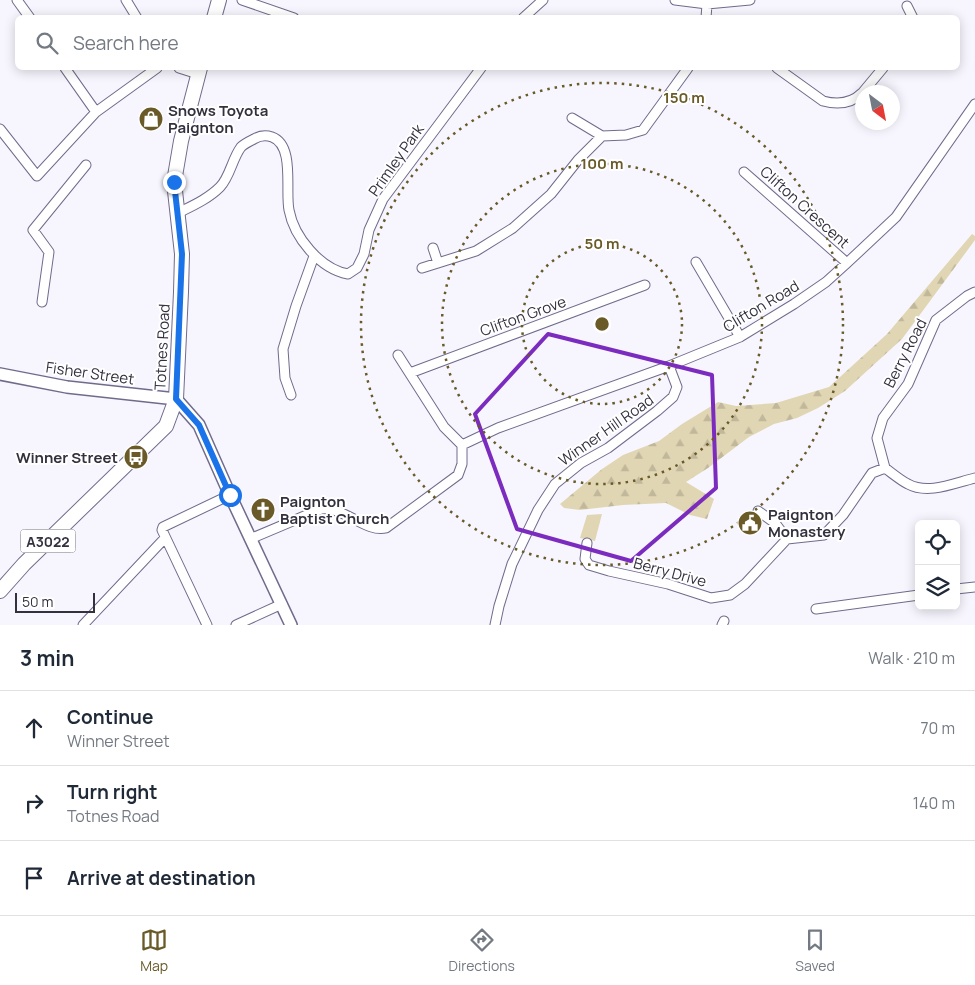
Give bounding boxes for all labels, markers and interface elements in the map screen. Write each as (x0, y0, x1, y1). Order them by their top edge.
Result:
search box (15, 15, 960, 70)
icon: search (33, 29, 61, 57)
text: Search here (73, 30, 179, 56)
north arrow (855, 85, 900, 130)
text: 150 m (663, 87, 705, 108)
place label: Snows Toyota Paignton (168, 100, 268, 138)
shop icon: Snows Toyota Paignton (138, 106, 164, 132)
street label: Primley Park (363, 119, 429, 200)
text: 100 m (581, 153, 623, 174)
street label: Clifton Crescent (756, 161, 854, 253)
route end (163, 171, 186, 194)
text: 50 m (584, 233, 620, 254)
street label: Clifton Road (719, 275, 803, 337)
street label: Clifton Grove (477, 291, 569, 341)
street label: Totnes Road (149, 303, 175, 391)
centre of rings (593, 315, 611, 333)
street label: Berry Road (879, 315, 931, 391)
street label: Fisher Street (44, 356, 136, 390)
street label: Winner Hill Road (554, 389, 658, 471)
bus stop icon: Winner Street (123, 444, 149, 470)
place label: Winner Street (16, 447, 118, 468)
route start (219, 484, 242, 507)
place label: Paignton Baptist Church (280, 491, 389, 529)
church icon: Paignton Baptist Church (250, 497, 276, 523)
place label: Paignton Monastery (768, 504, 846, 542)
public building icon: Paignton Monastery (737, 510, 763, 536)
map controls (915, 520, 960, 610)
button: locate (915, 520, 960, 565)
road number: A3022 (20, 530, 76, 552)
street label: Berry Drive (631, 552, 709, 592)
button: layers (915, 565, 960, 610)
scale bar (15, 590, 95, 613)
text: 50 m (22, 592, 53, 611)
text: 3 min (20, 644, 74, 672)
text: Walk · 210 m (868, 647, 955, 669)
text: Continue (67, 704, 153, 730)
icon: ahead (20, 714, 48, 742)
text: 70 m (920, 717, 955, 739)
text: Winner Street (67, 730, 170, 752)
text: Turn right (67, 779, 157, 805)
icon: right (20, 789, 48, 817)
text: 140 m (913, 792, 955, 814)
text: Totnes Road (67, 805, 159, 827)
icon: arrive (20, 864, 48, 892)
text: Arrive at destination (67, 865, 256, 891)
tab: Map (140, 926, 168, 975)
tab: Directions (449, 926, 515, 975)
tab: Saved (795, 926, 835, 975)

